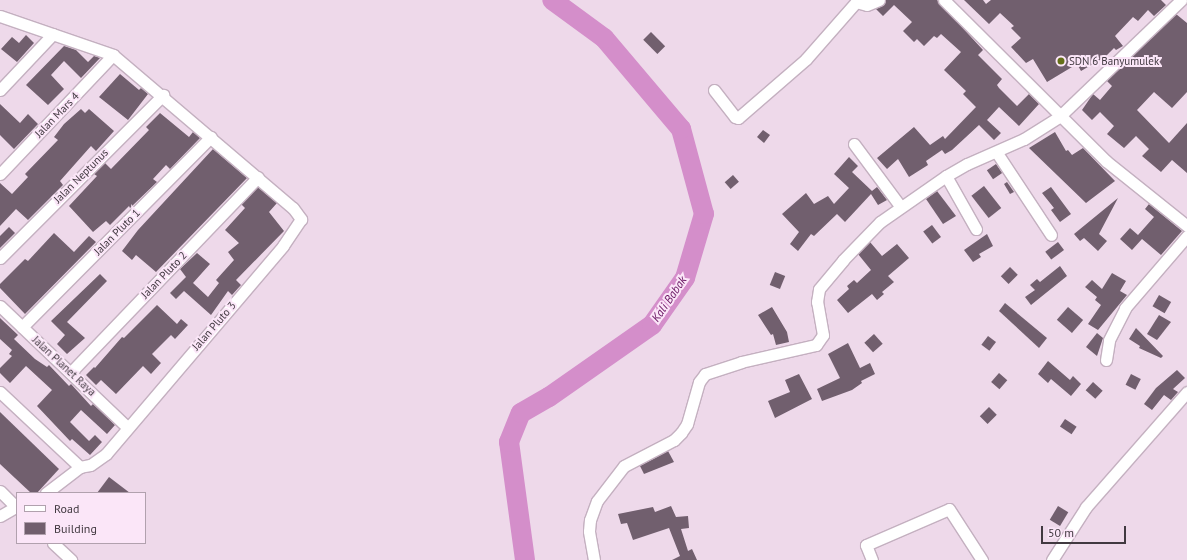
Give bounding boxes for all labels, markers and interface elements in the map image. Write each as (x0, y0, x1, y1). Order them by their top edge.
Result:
place label: SDN 6 Banyumulek (1069, 54, 1159, 68)
marker: SDN 6 Banyumulek (1056, 56, 1066, 66)
street label: Jalan Mars 4 (32, 90, 82, 140)
street label: Jalan Neptunus (51, 146, 111, 206)
street label: Jalan Pluto 1 (91, 206, 143, 258)
street label: Jalan Pluto 2 (138, 249, 190, 301)
water label: Kali Babak (648, 273, 690, 325)
street label: Jalan Pluto 3 (189, 299, 239, 353)
street label: Jalan Planet Raya (30, 333, 98, 399)
legend (16, 492, 146, 544)
text: Road (54, 501, 79, 516)
scale bar (1043, 518, 1128, 544)
text: Building (54, 521, 97, 536)
text: 50 m (1048, 525, 1074, 540)

